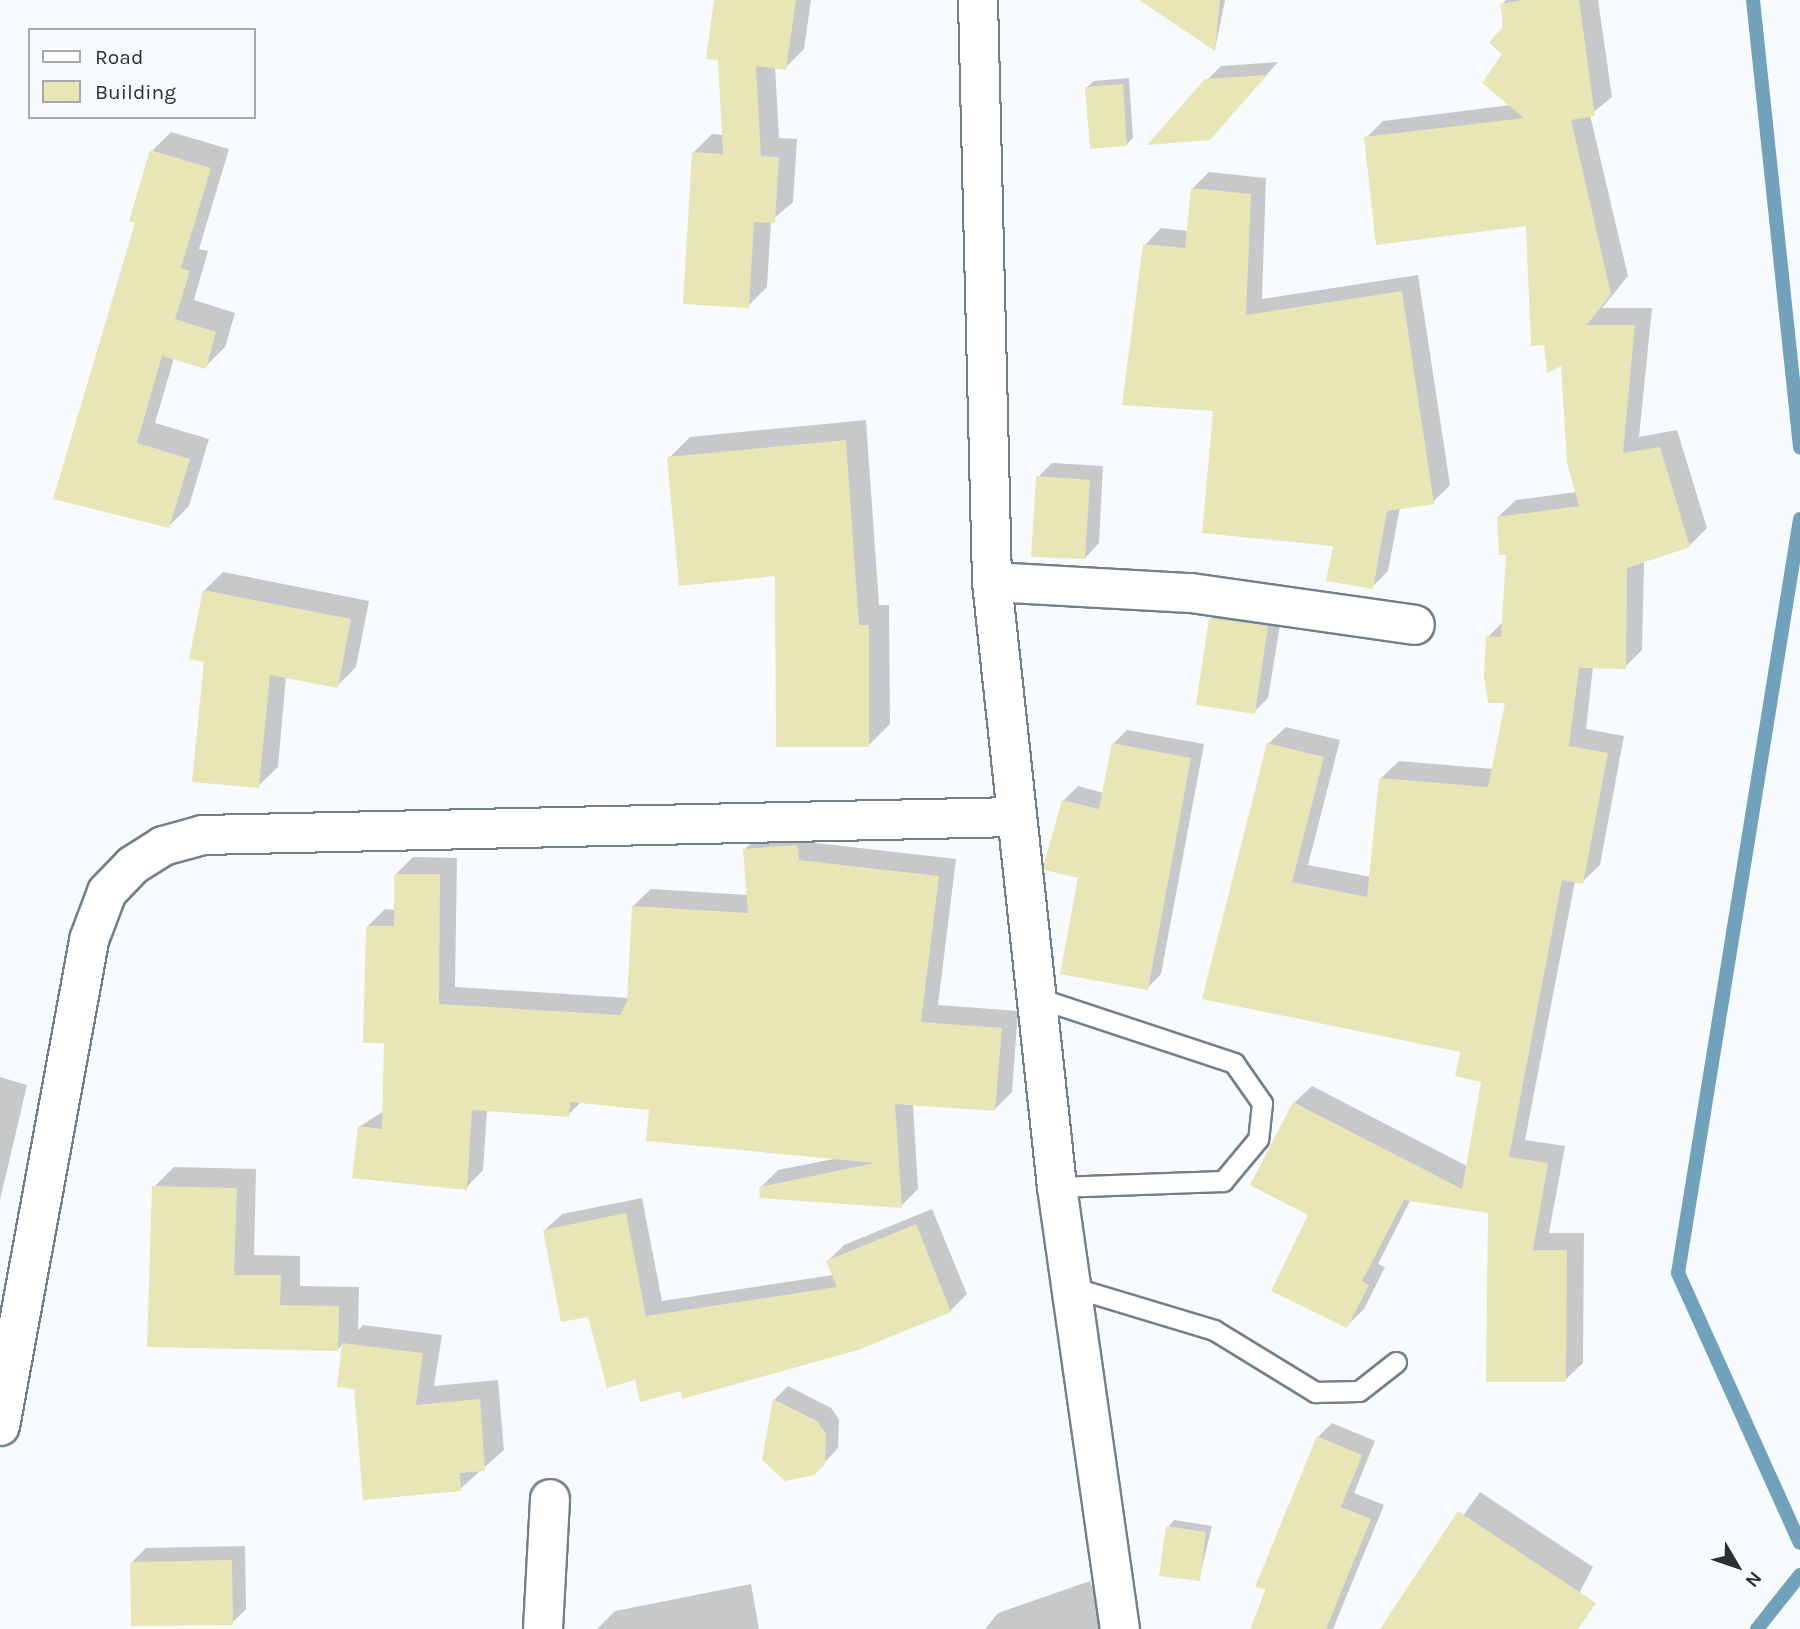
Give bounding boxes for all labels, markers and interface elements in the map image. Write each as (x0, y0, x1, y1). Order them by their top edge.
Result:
legend (28, 28, 256, 119)
text: Road (95, 45, 143, 69)
text: Building (95, 80, 176, 104)
north arrow (1702, 1531, 1772, 1601)
text: N (1740, 1567, 1766, 1591)

